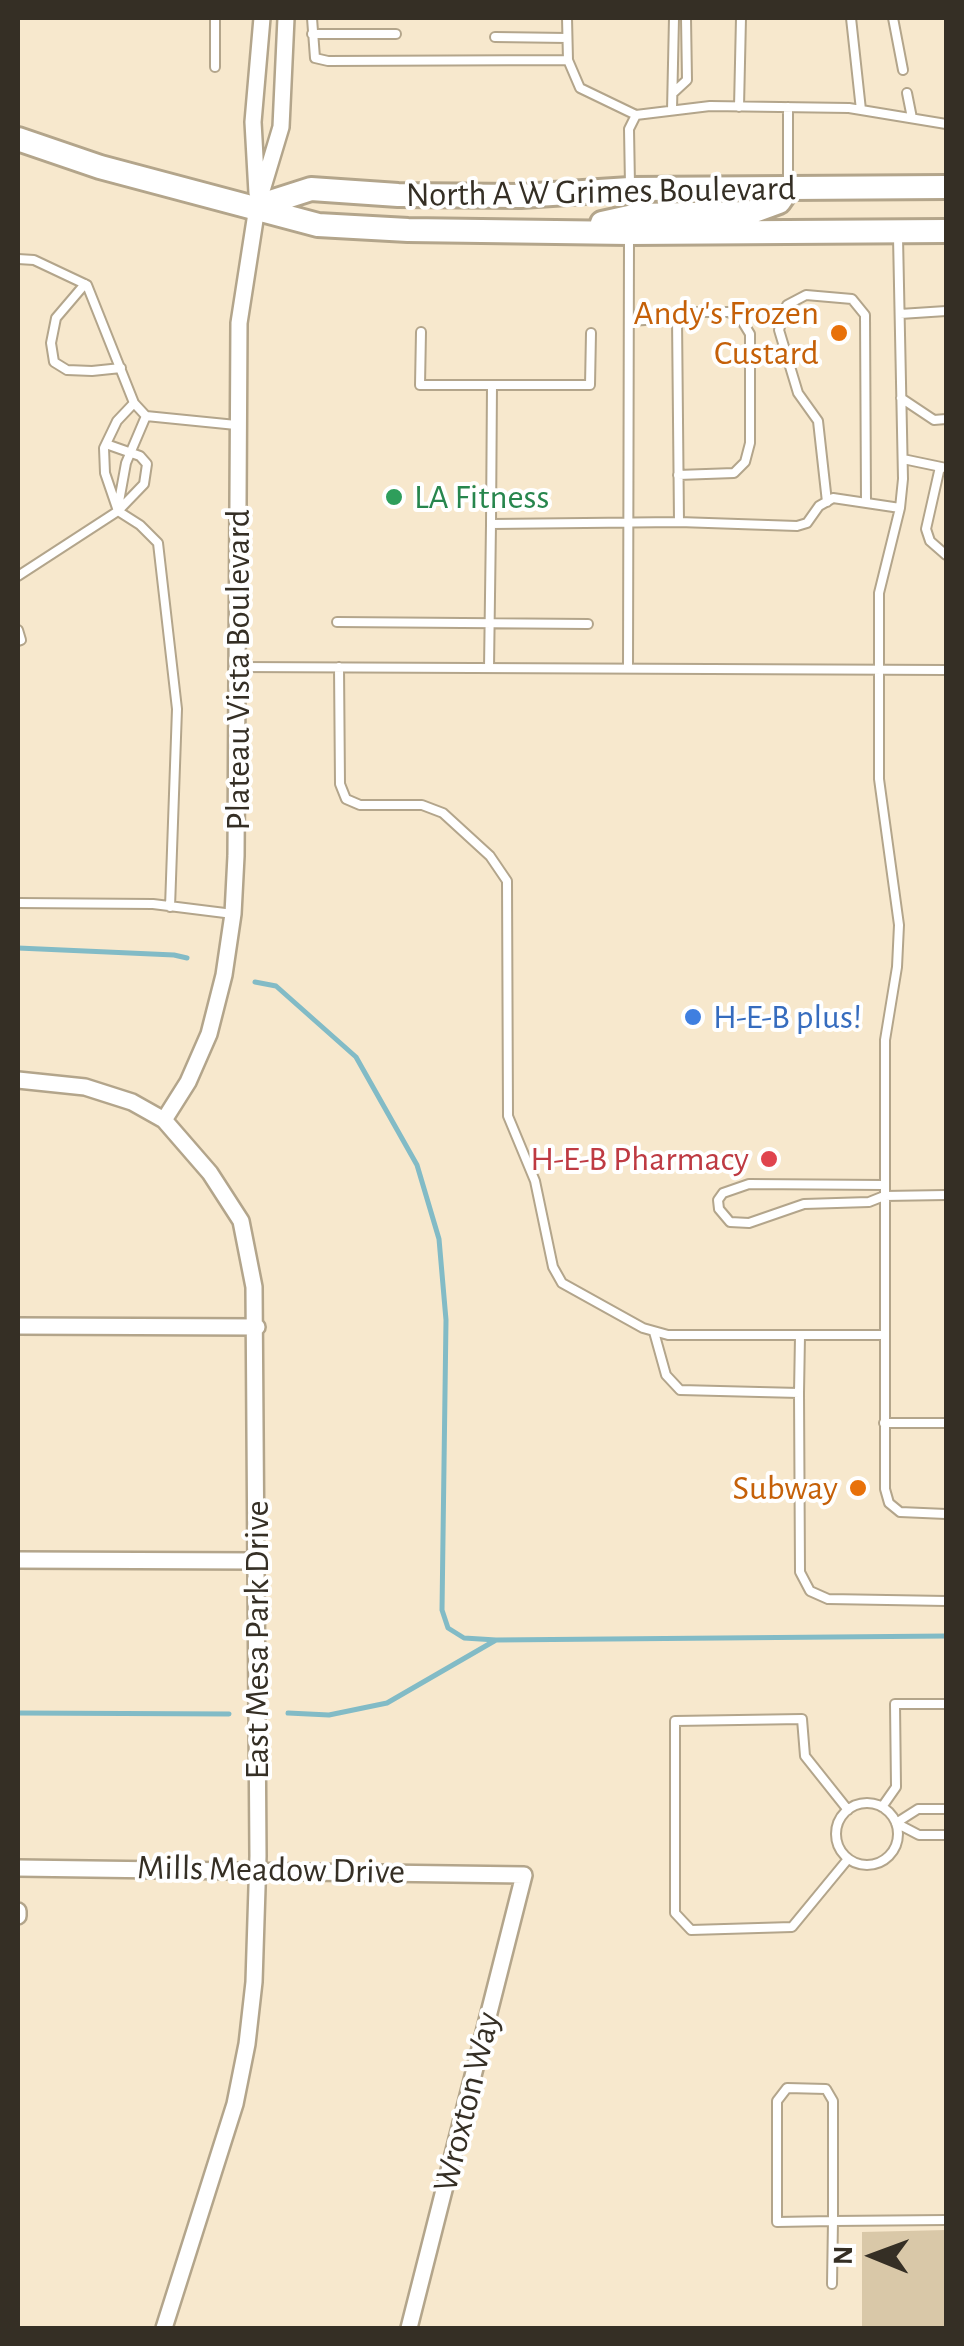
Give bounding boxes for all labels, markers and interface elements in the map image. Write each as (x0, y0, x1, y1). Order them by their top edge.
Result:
street label: North A W Grimes Boulevard (406, 168, 796, 216)
place label: Andy's Frozen Custard (634, 292, 819, 374)
marker: Andy's Frozen Custard (828, 322, 850, 344)
place label: LA Fitness (414, 476, 549, 518)
marker: LA Fitness (383, 486, 405, 508)
street label: Plateau Vista Boulevard (217, 509, 259, 831)
place label: H-E-B plus! (713, 996, 862, 1038)
marker: H-E-B plus! (682, 1006, 704, 1028)
place label: H-E-B Pharmacy (530, 1138, 749, 1180)
marker: H-E-B Pharmacy (758, 1148, 780, 1170)
place label: Subway (732, 1467, 838, 1509)
marker: Subway (847, 1477, 869, 1499)
street label: East Mesa Park Drive (236, 1500, 278, 1780)
street label: Mills Meadow Drive (137, 1847, 405, 1893)
street label: Wroxton Way (424, 2008, 510, 2196)
north arrow (824, 2206, 924, 2306)
text: N (830, 2245, 858, 2265)

